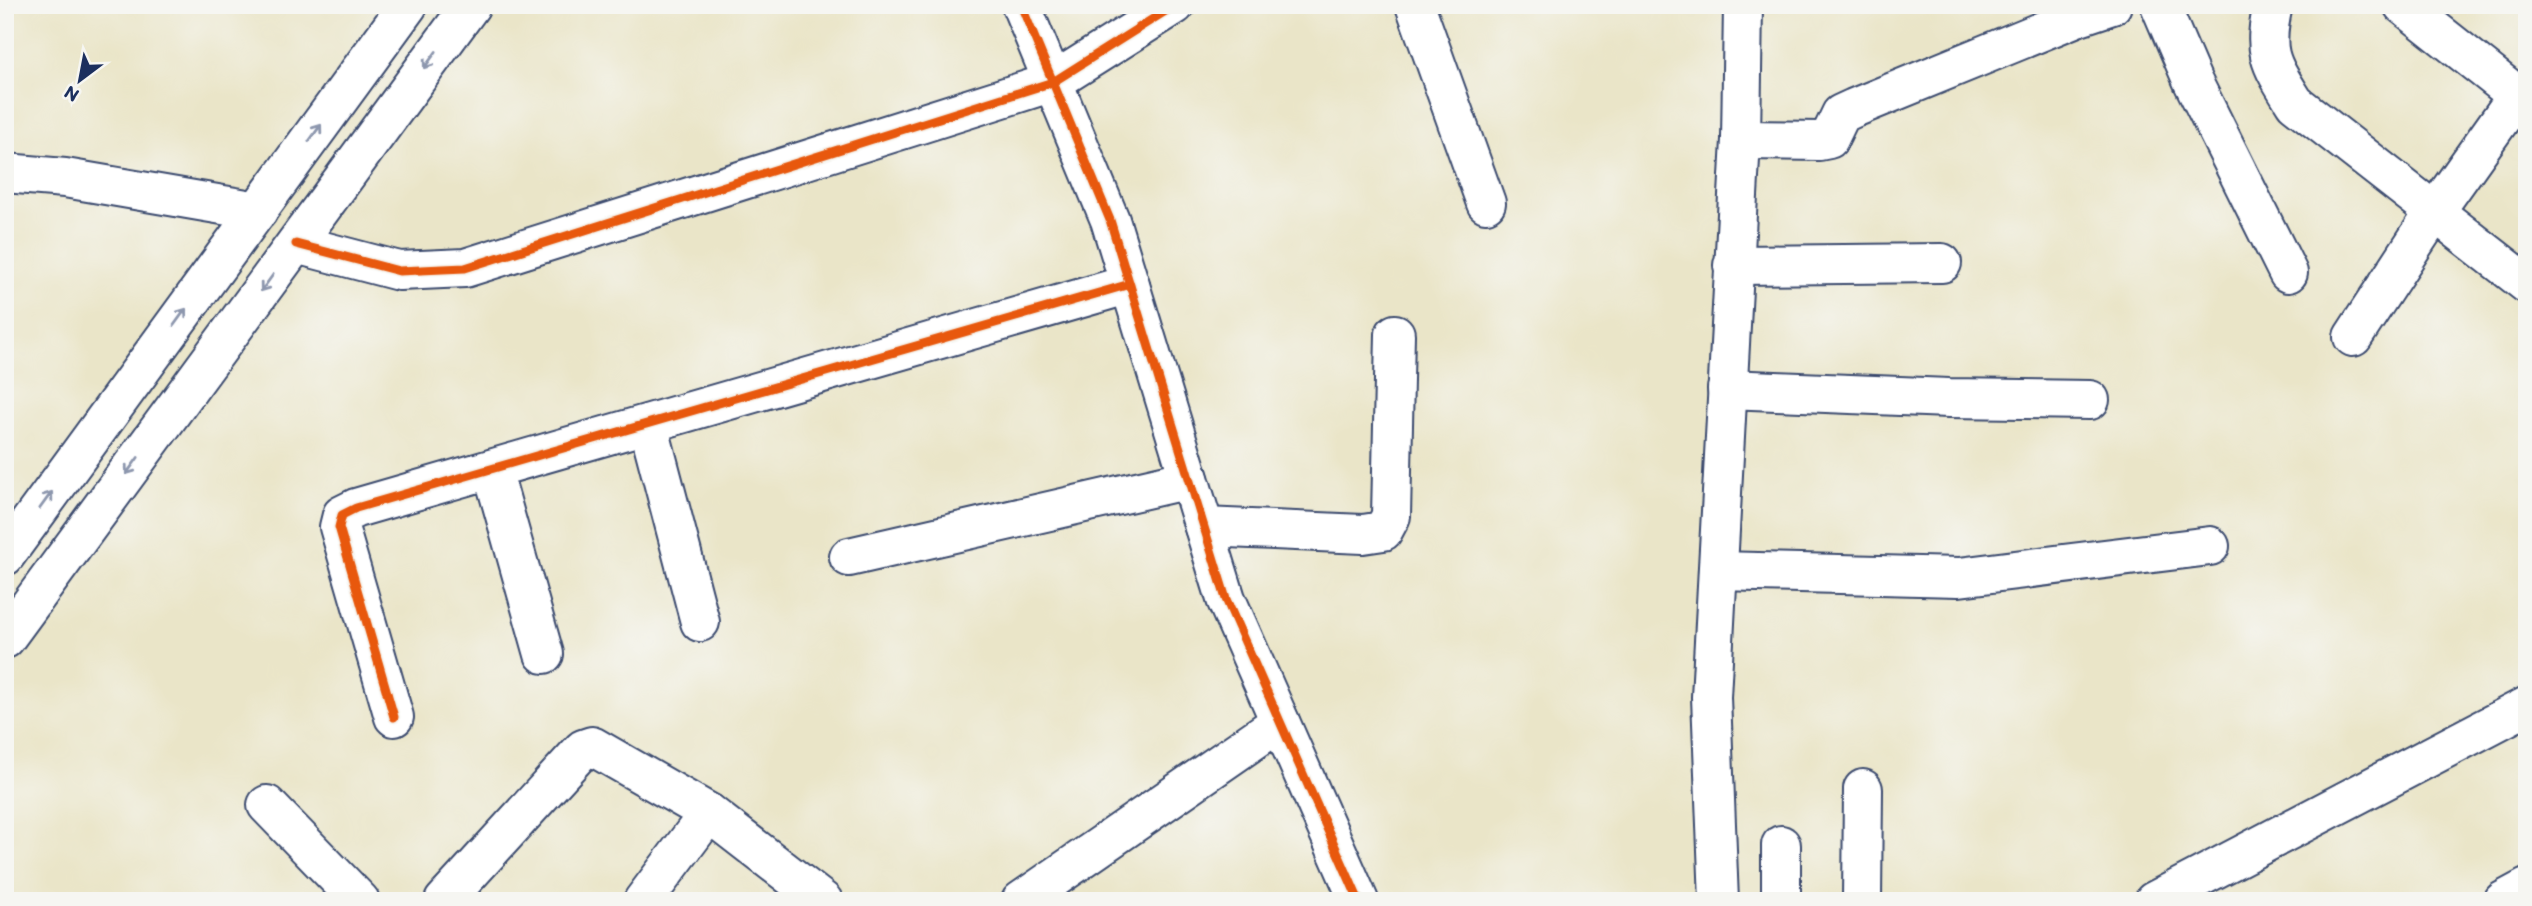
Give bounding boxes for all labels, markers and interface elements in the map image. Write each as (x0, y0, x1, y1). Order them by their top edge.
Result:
north arrow (46, 46, 116, 116)
one-way arrow (423, 50, 438, 69)
text: N (60, 81, 83, 107)
one-way arrow (307, 125, 322, 143)
one-way arrow (259, 273, 274, 292)
one-way arrow (173, 308, 187, 327)
one-way arrow (125, 457, 140, 476)
one-way arrow (38, 492, 53, 510)

